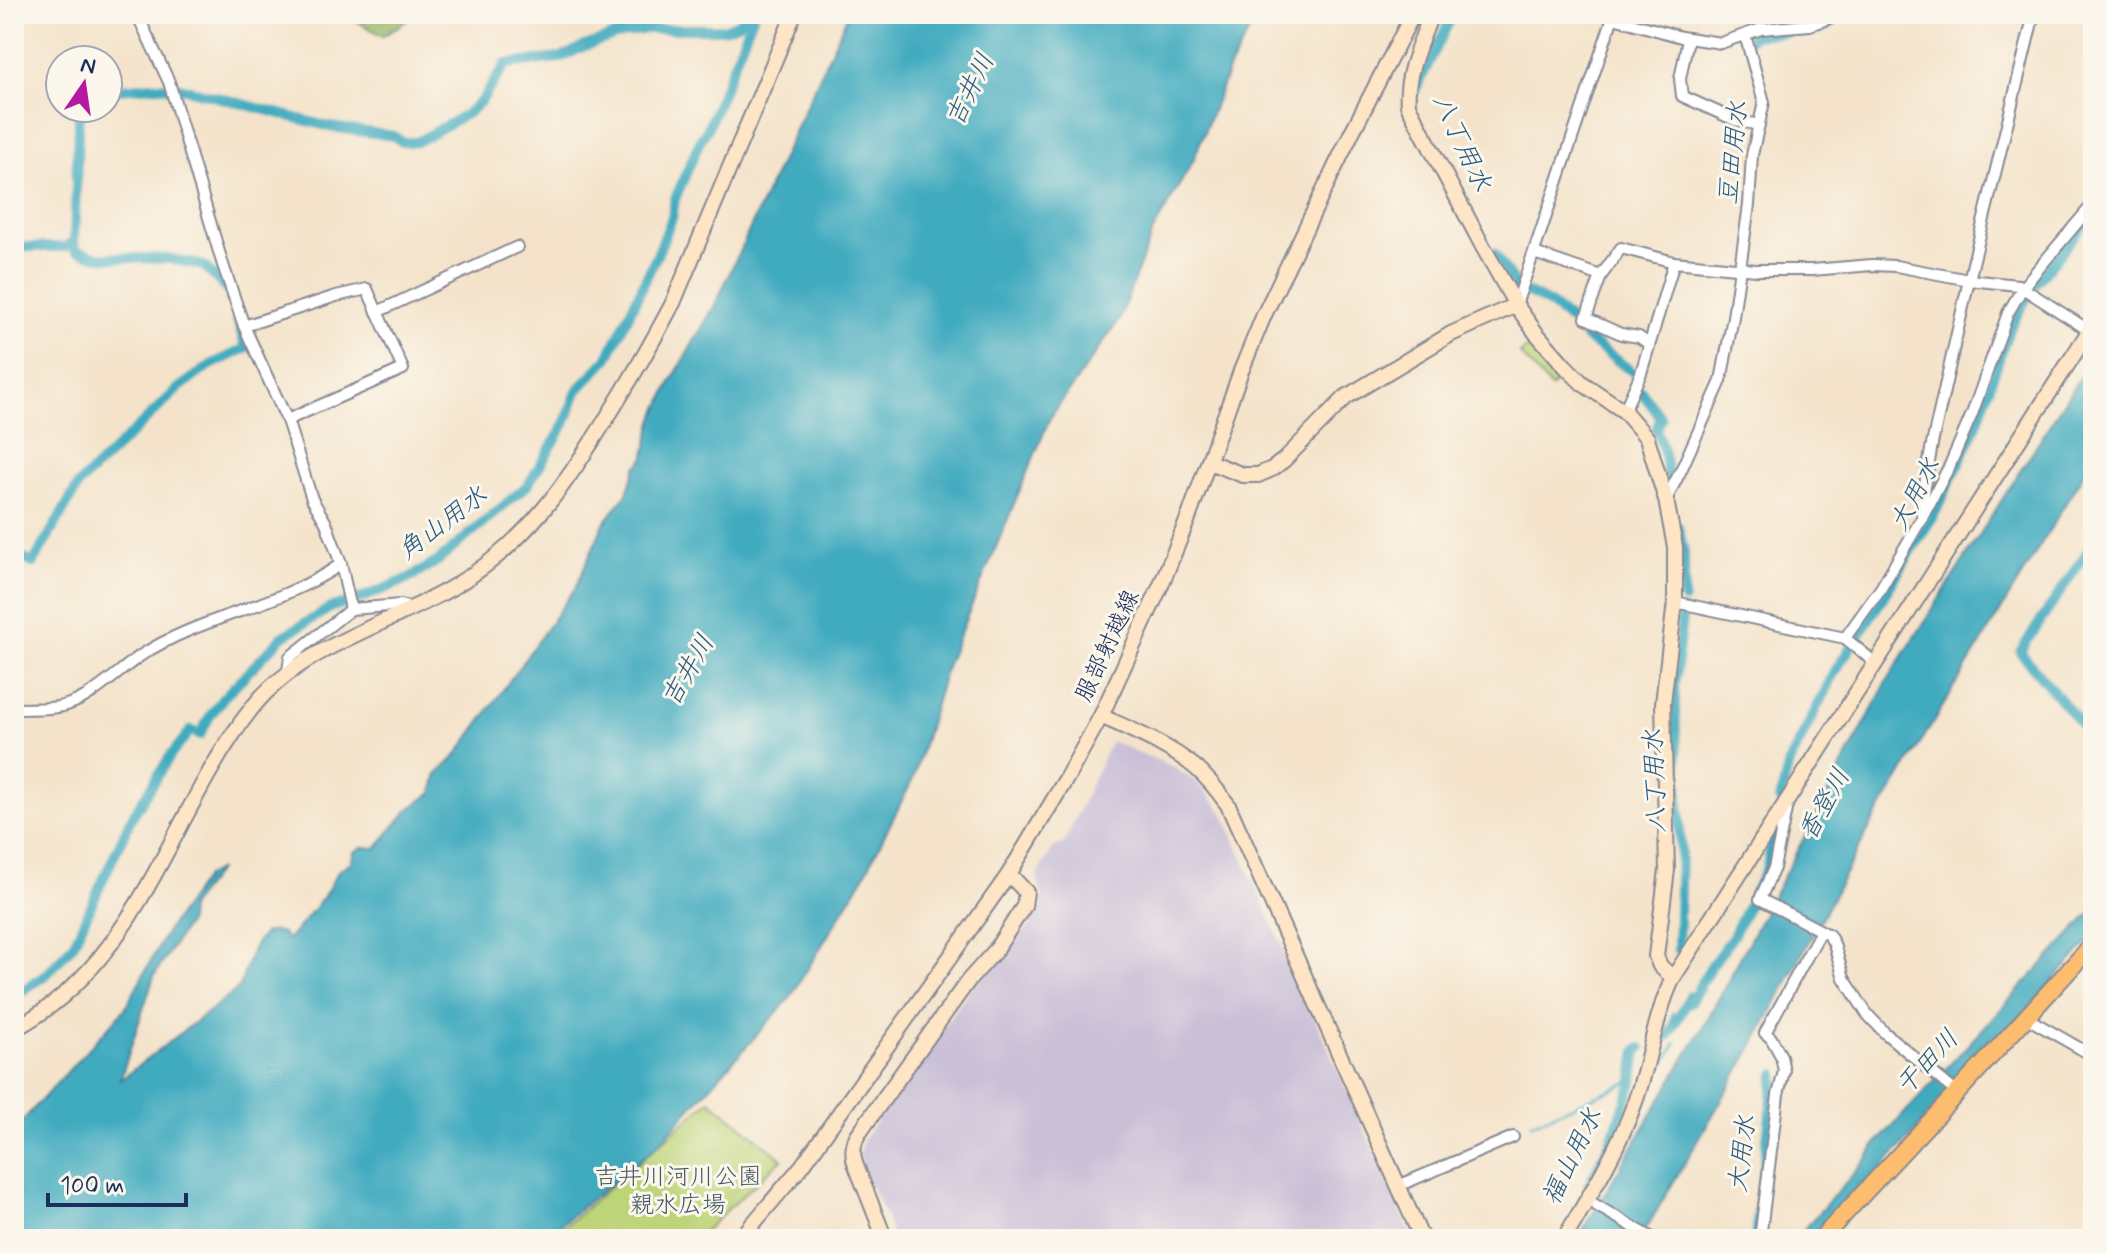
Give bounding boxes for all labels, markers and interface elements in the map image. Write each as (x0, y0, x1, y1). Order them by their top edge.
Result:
north arrow (44, 44, 124, 124)
water label: 吉井川 (939, 47, 1003, 133)
text: N (78, 51, 98, 82)
water label: 八丁用水 (1424, 89, 1498, 197)
water label: 豆田用水 (1712, 100, 1756, 206)
water label: 大用水 (1883, 453, 1949, 537)
water label: 角山用水 (391, 479, 495, 569)
street label: 服部射越線 (1069, 585, 1147, 707)
water label: 吉井川 (655, 629, 723, 713)
water label: 八丁用水 (1637, 728, 1675, 834)
water label: 香登川 (1791, 763, 1859, 847)
water label: 干田川 (1889, 1023, 1967, 1103)
water label: 福山用水 (1535, 1103, 1611, 1211)
water label: 大用水 (1721, 1113, 1765, 1195)
scale bar (48, 1157, 186, 1207)
park label: 吉井川河川公園 親水広場 (594, 1162, 762, 1221)
text: 100 m (60, 1171, 124, 1202)

